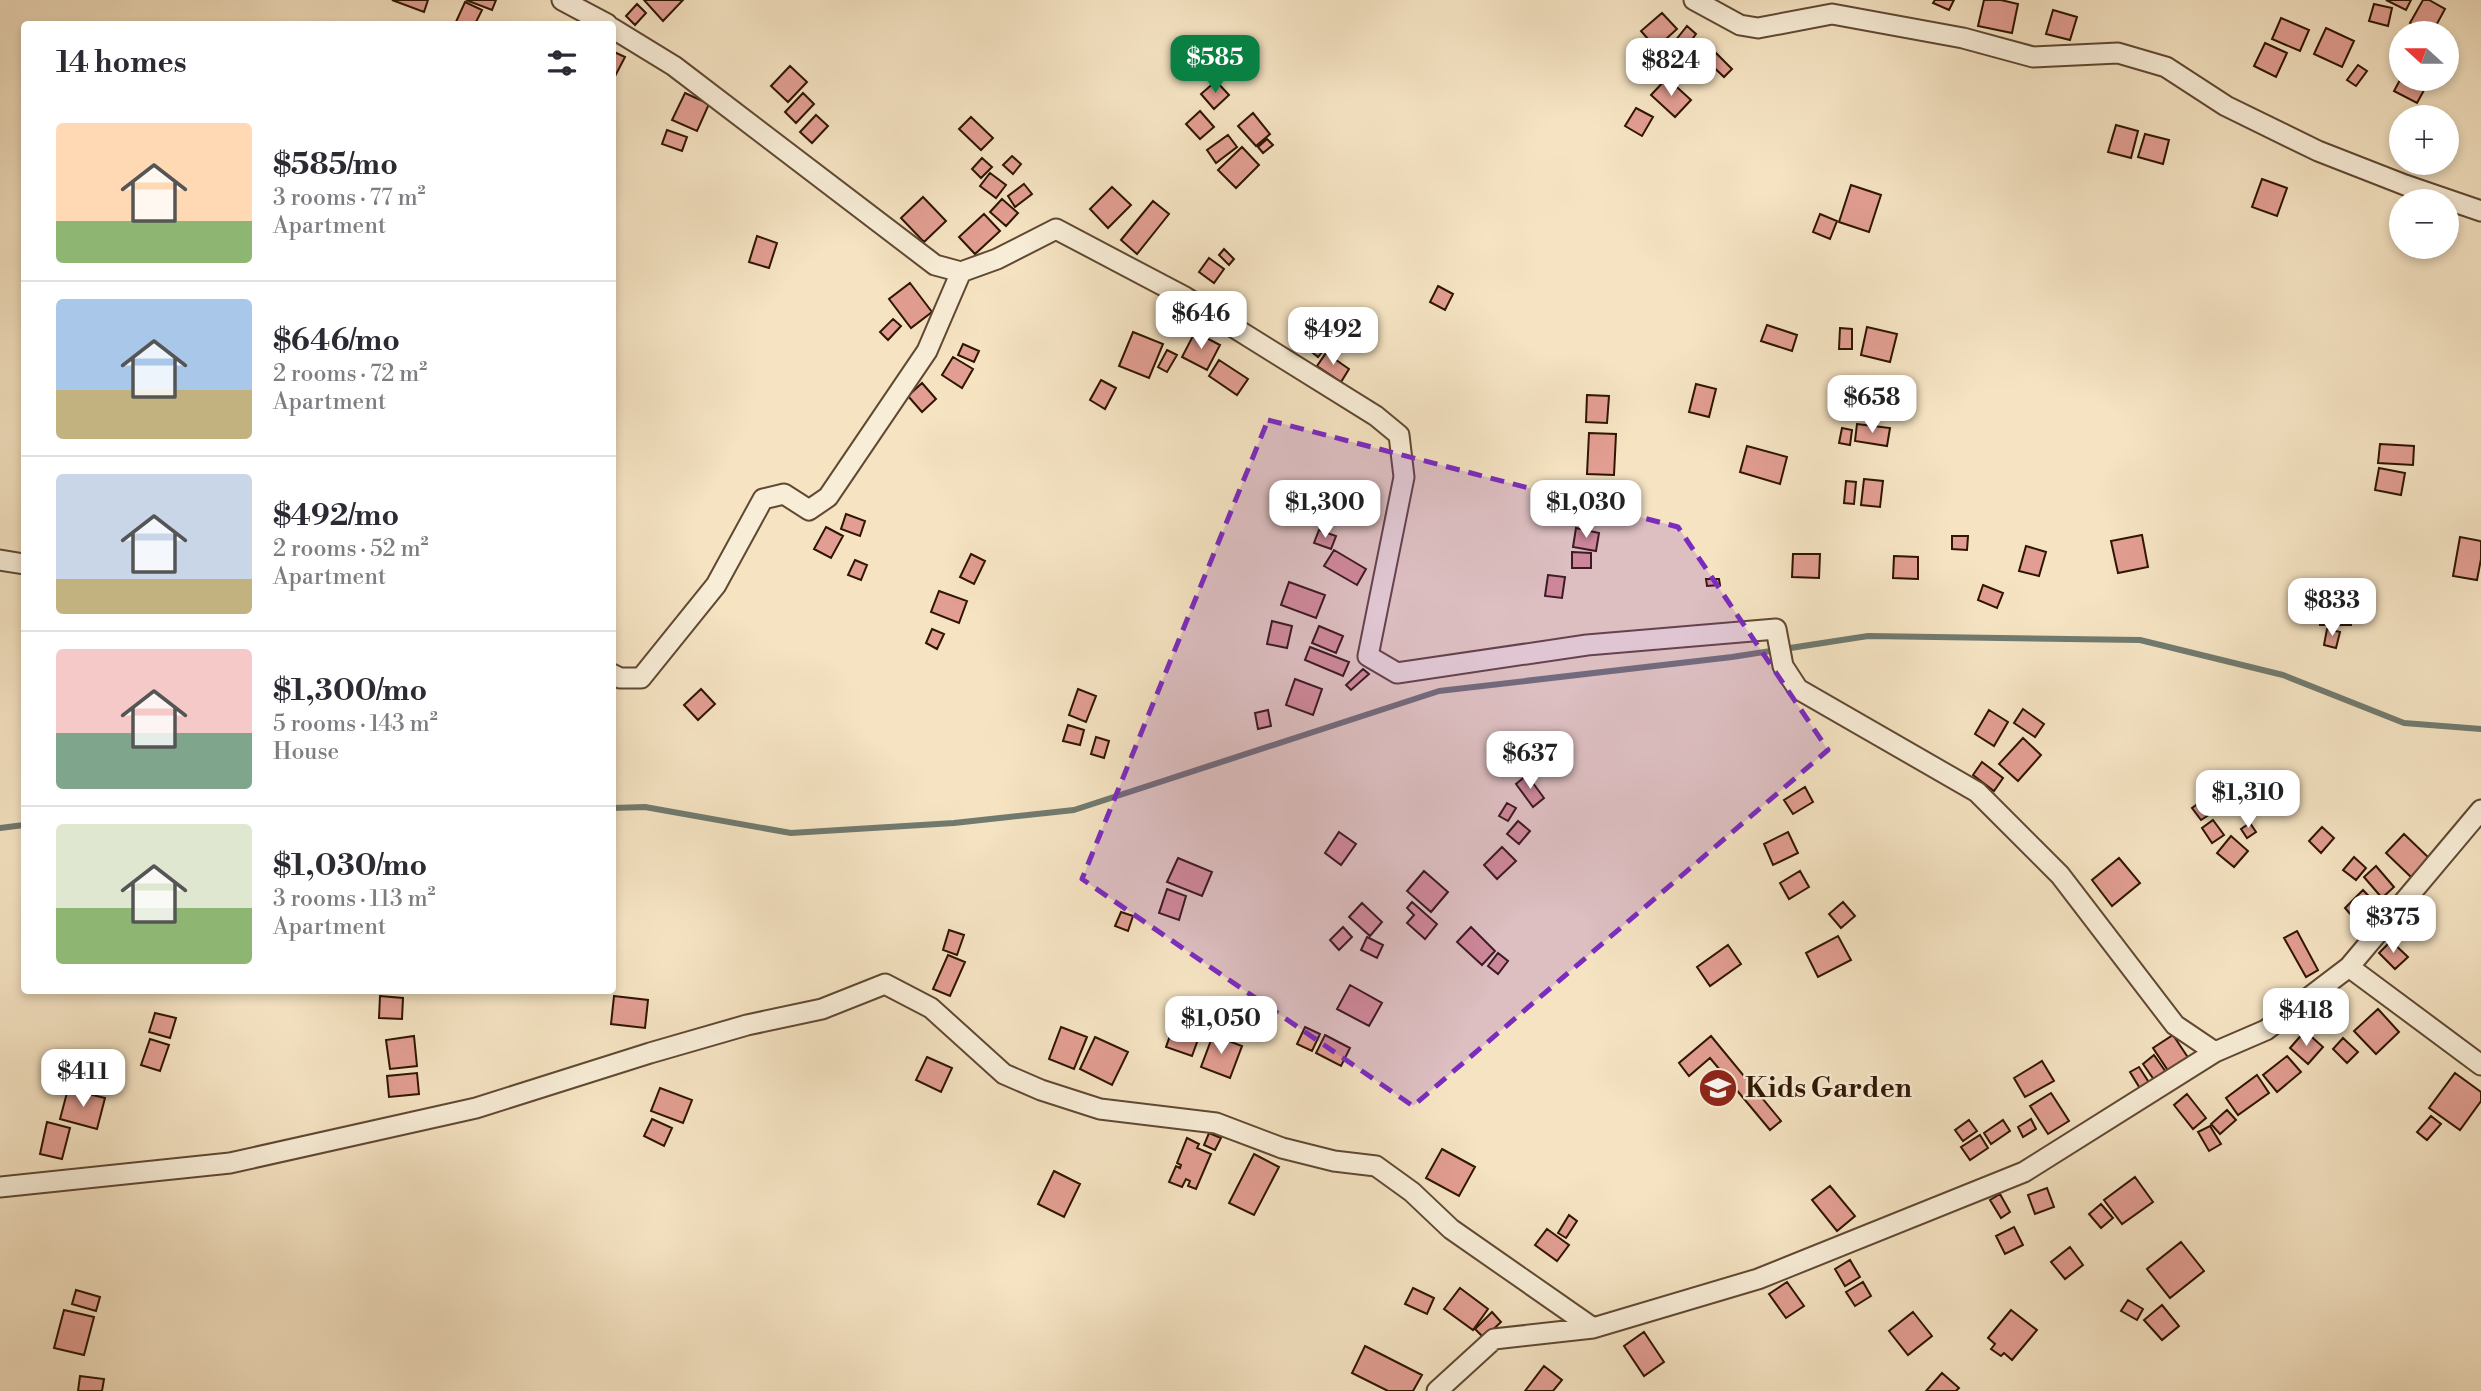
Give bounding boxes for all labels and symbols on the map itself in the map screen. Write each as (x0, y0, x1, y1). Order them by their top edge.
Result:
north arrow (2389, 21, 2459, 91)
pin: $585 (1174, 36, 1256, 95)
pin: $824 (1630, 38, 1712, 98)
pin: $646 (1160, 292, 1242, 351)
pin: $492 (1292, 308, 1374, 367)
pin: $658 (1831, 376, 1913, 435)
pin: $1,300 (1268, 480, 1382, 540)
pin: $1,030 (1529, 480, 1643, 540)
pin: $833 (2291, 578, 2373, 638)
pin: $637 (1489, 732, 1571, 791)
pin: $1,310 (2191, 770, 2305, 830)
pin: $375 (2352, 895, 2434, 955)
pin: $418 (2265, 988, 2347, 1048)
pin: $1,050 (1164, 996, 1278, 1056)
pin: $411 (42, 1050, 124, 1109)
school or university icon: Kids Garden (1697, 1067, 1739, 1109)
place label: Kids Garden (1745, 1071, 1912, 1106)

